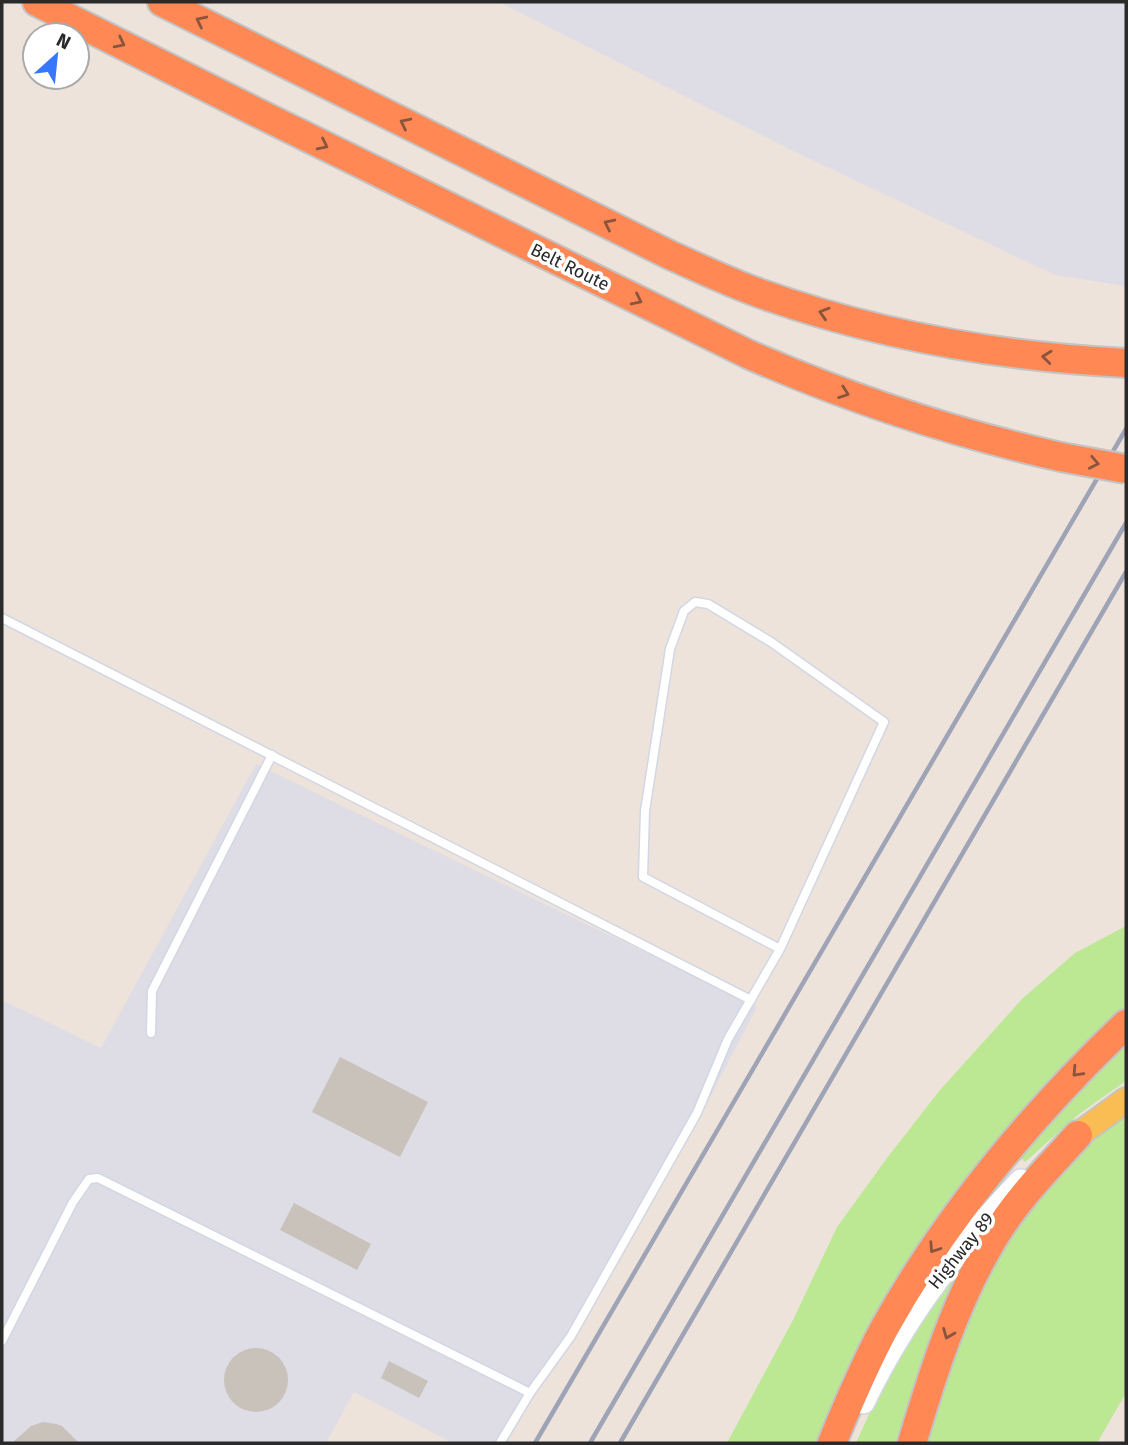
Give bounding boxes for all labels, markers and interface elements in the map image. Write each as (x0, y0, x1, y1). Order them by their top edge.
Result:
one-way arrow (196, 16, 208, 30)
north arrow (21, 21, 91, 91)
text: N (53, 28, 74, 54)
one-way arrow (113, 35, 125, 49)
one-way arrow (400, 117, 412, 131)
one-way arrow (316, 137, 328, 151)
one-way arrow (604, 219, 616, 233)
street label: Belt Route (527, 238, 613, 296)
one-way arrow (630, 291, 642, 305)
one-way arrow (819, 307, 831, 322)
one-way arrow (1041, 350, 1053, 365)
one-way arrow (838, 385, 850, 399)
one-way arrow (1088, 455, 1100, 470)
one-way arrow (1073, 1064, 1086, 1077)
street label: Highway 89 (923, 1208, 999, 1294)
one-way arrow (930, 1241, 943, 1254)
one-way arrow (942, 1327, 956, 1339)

